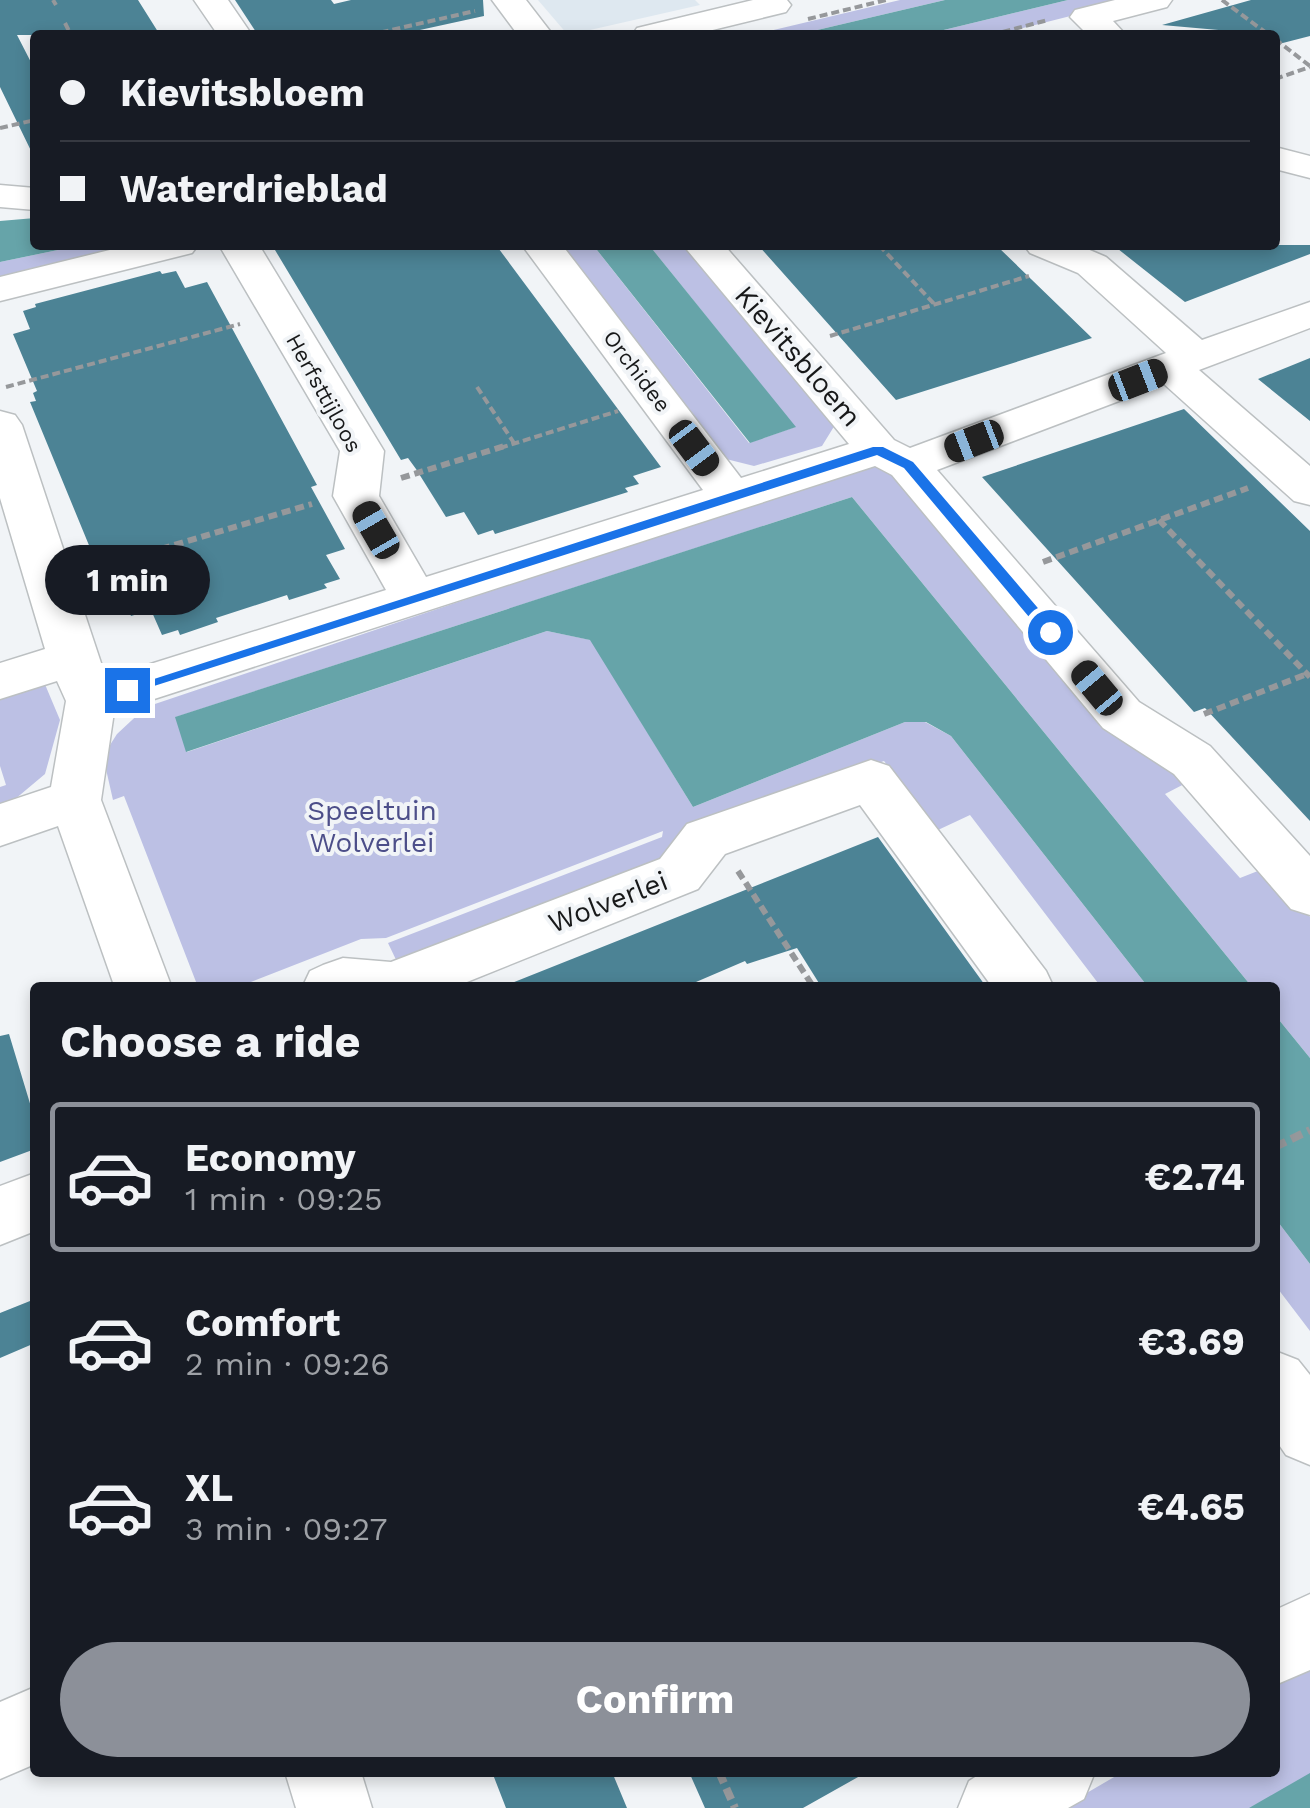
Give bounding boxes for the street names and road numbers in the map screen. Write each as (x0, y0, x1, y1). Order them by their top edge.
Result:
street label: Kievitsbloem (728, 279, 868, 433)
street label: Orchidee (598, 325, 676, 417)
street label: Herfsttijloos (281, 330, 367, 456)
street label: Wolverlei (544, 864, 672, 940)

